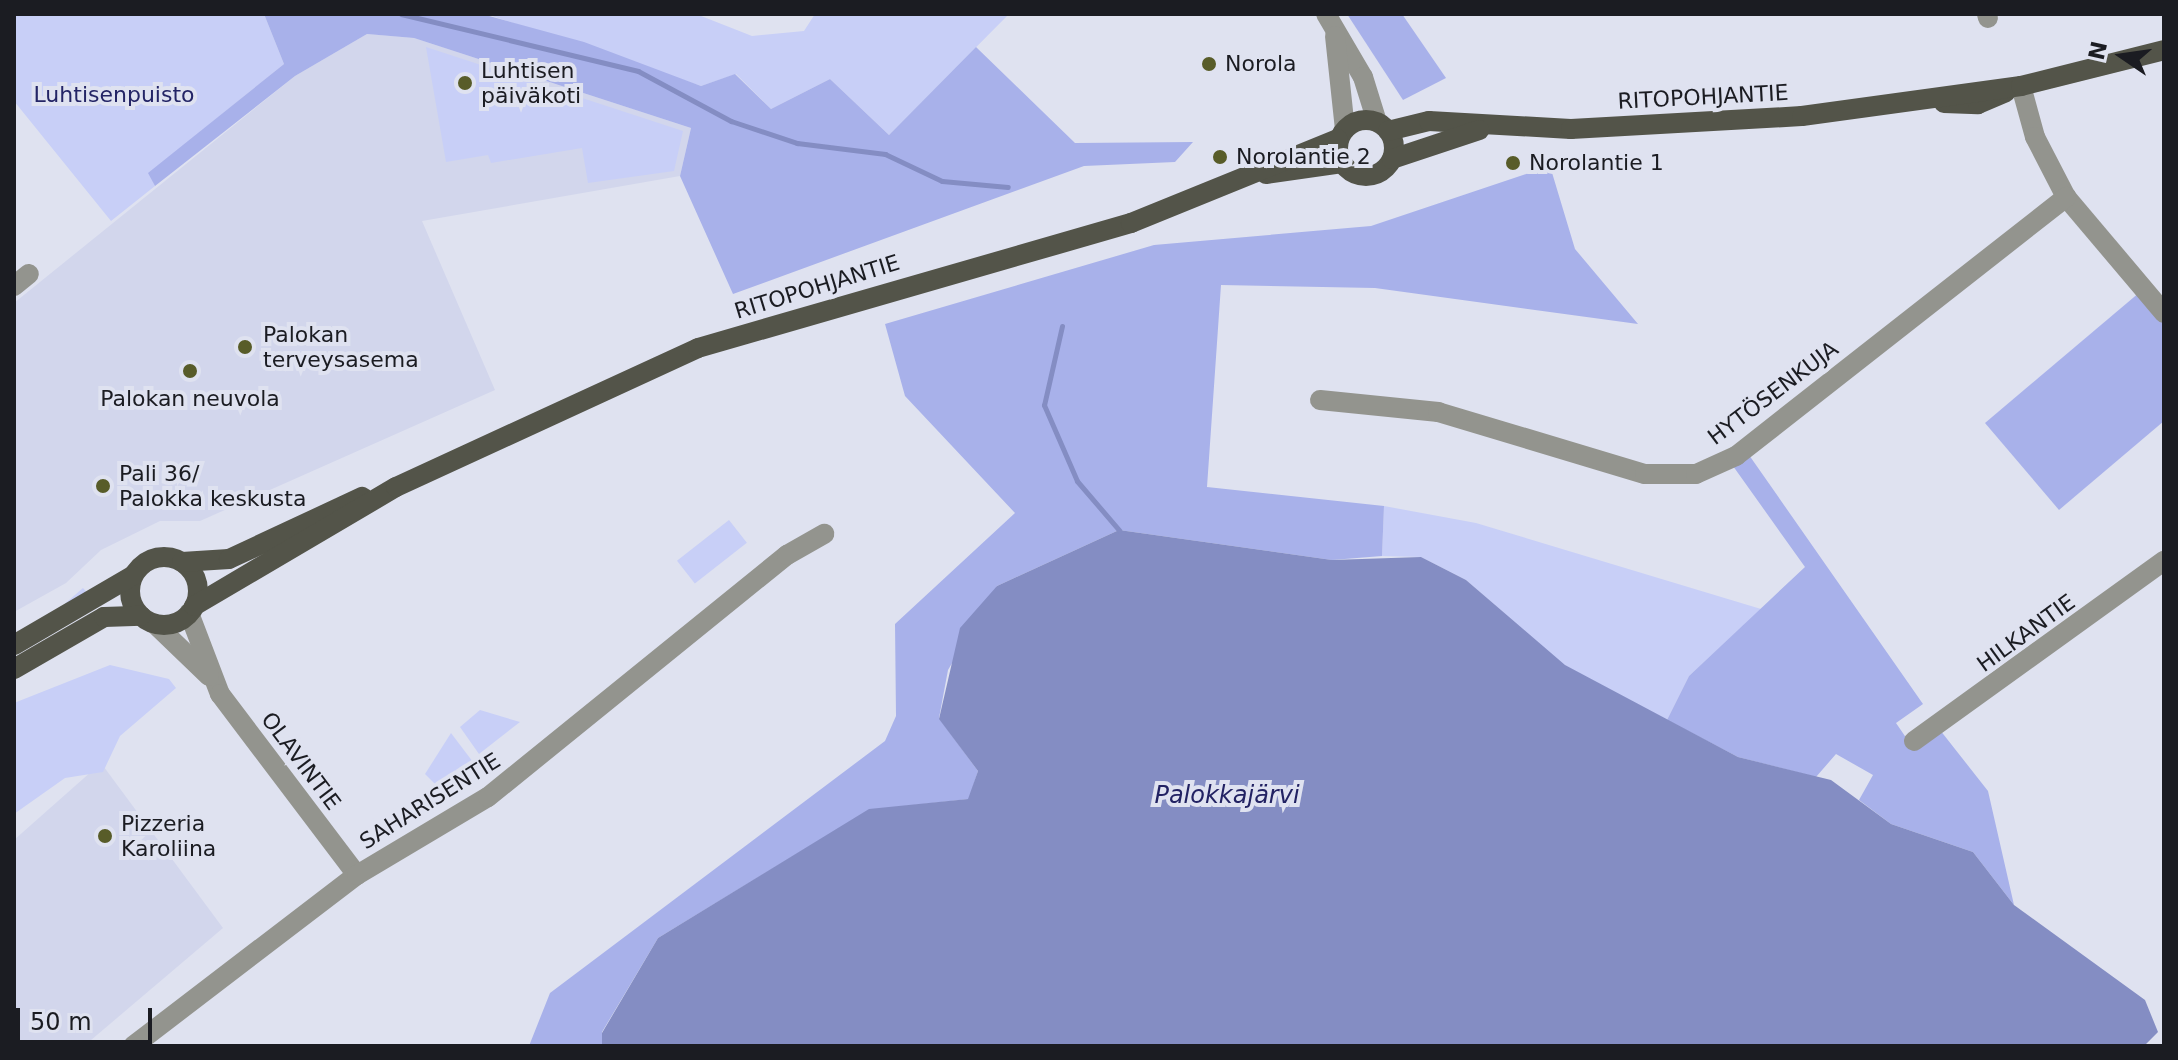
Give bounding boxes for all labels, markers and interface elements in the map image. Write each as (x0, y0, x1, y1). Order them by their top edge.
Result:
north arrow (2082, 16, 2162, 96)
text: N (2084, 39, 2112, 62)
place label: Norola (1225, 51, 1297, 77)
marker: Norola (1200, 55, 1218, 73)
place label: Luhtisen päiväkoti (481, 57, 581, 108)
marker: Luhtisen päiväkoti (456, 74, 474, 92)
street label: RITOPOHJANTIE (1617, 79, 1789, 115)
park label: Luhtisenpuisto (33, 82, 195, 108)
place label: Norolantie 2 (1236, 144, 1371, 170)
marker: Norolantie 2 (1211, 148, 1229, 166)
place label: Norolantie 1 (1529, 150, 1664, 176)
marker: Norolantie 1 (1504, 154, 1522, 172)
street label: RITOPOHJANTIE (731, 249, 903, 325)
place label: Palokan terveysasema (263, 321, 419, 372)
street label: HYTÖSENKUJA (1703, 335, 1843, 451)
marker: Palokan terveysasema (234, 336, 256, 358)
marker: Palokan neuvola (179, 360, 201, 382)
place label: Palokan neuvola (100, 386, 280, 412)
place label: Pali 36/ Palokka keskusta (119, 460, 306, 512)
marker: Pali 36/ Palokka keskusta (94, 477, 112, 495)
street label: HILKANTIE (1972, 589, 2080, 677)
street label: OLAVINTIE (256, 707, 346, 815)
street label: SAHARISENTIE (355, 747, 505, 855)
water label: Palokkajärvi (1154, 782, 1300, 810)
place label: Pizzeria Karoliina (121, 810, 216, 862)
marker: Pizzeria Karoliina (96, 827, 114, 845)
scale bar (20, 992, 156, 1042)
text: 50 m (30, 1008, 92, 1036)

